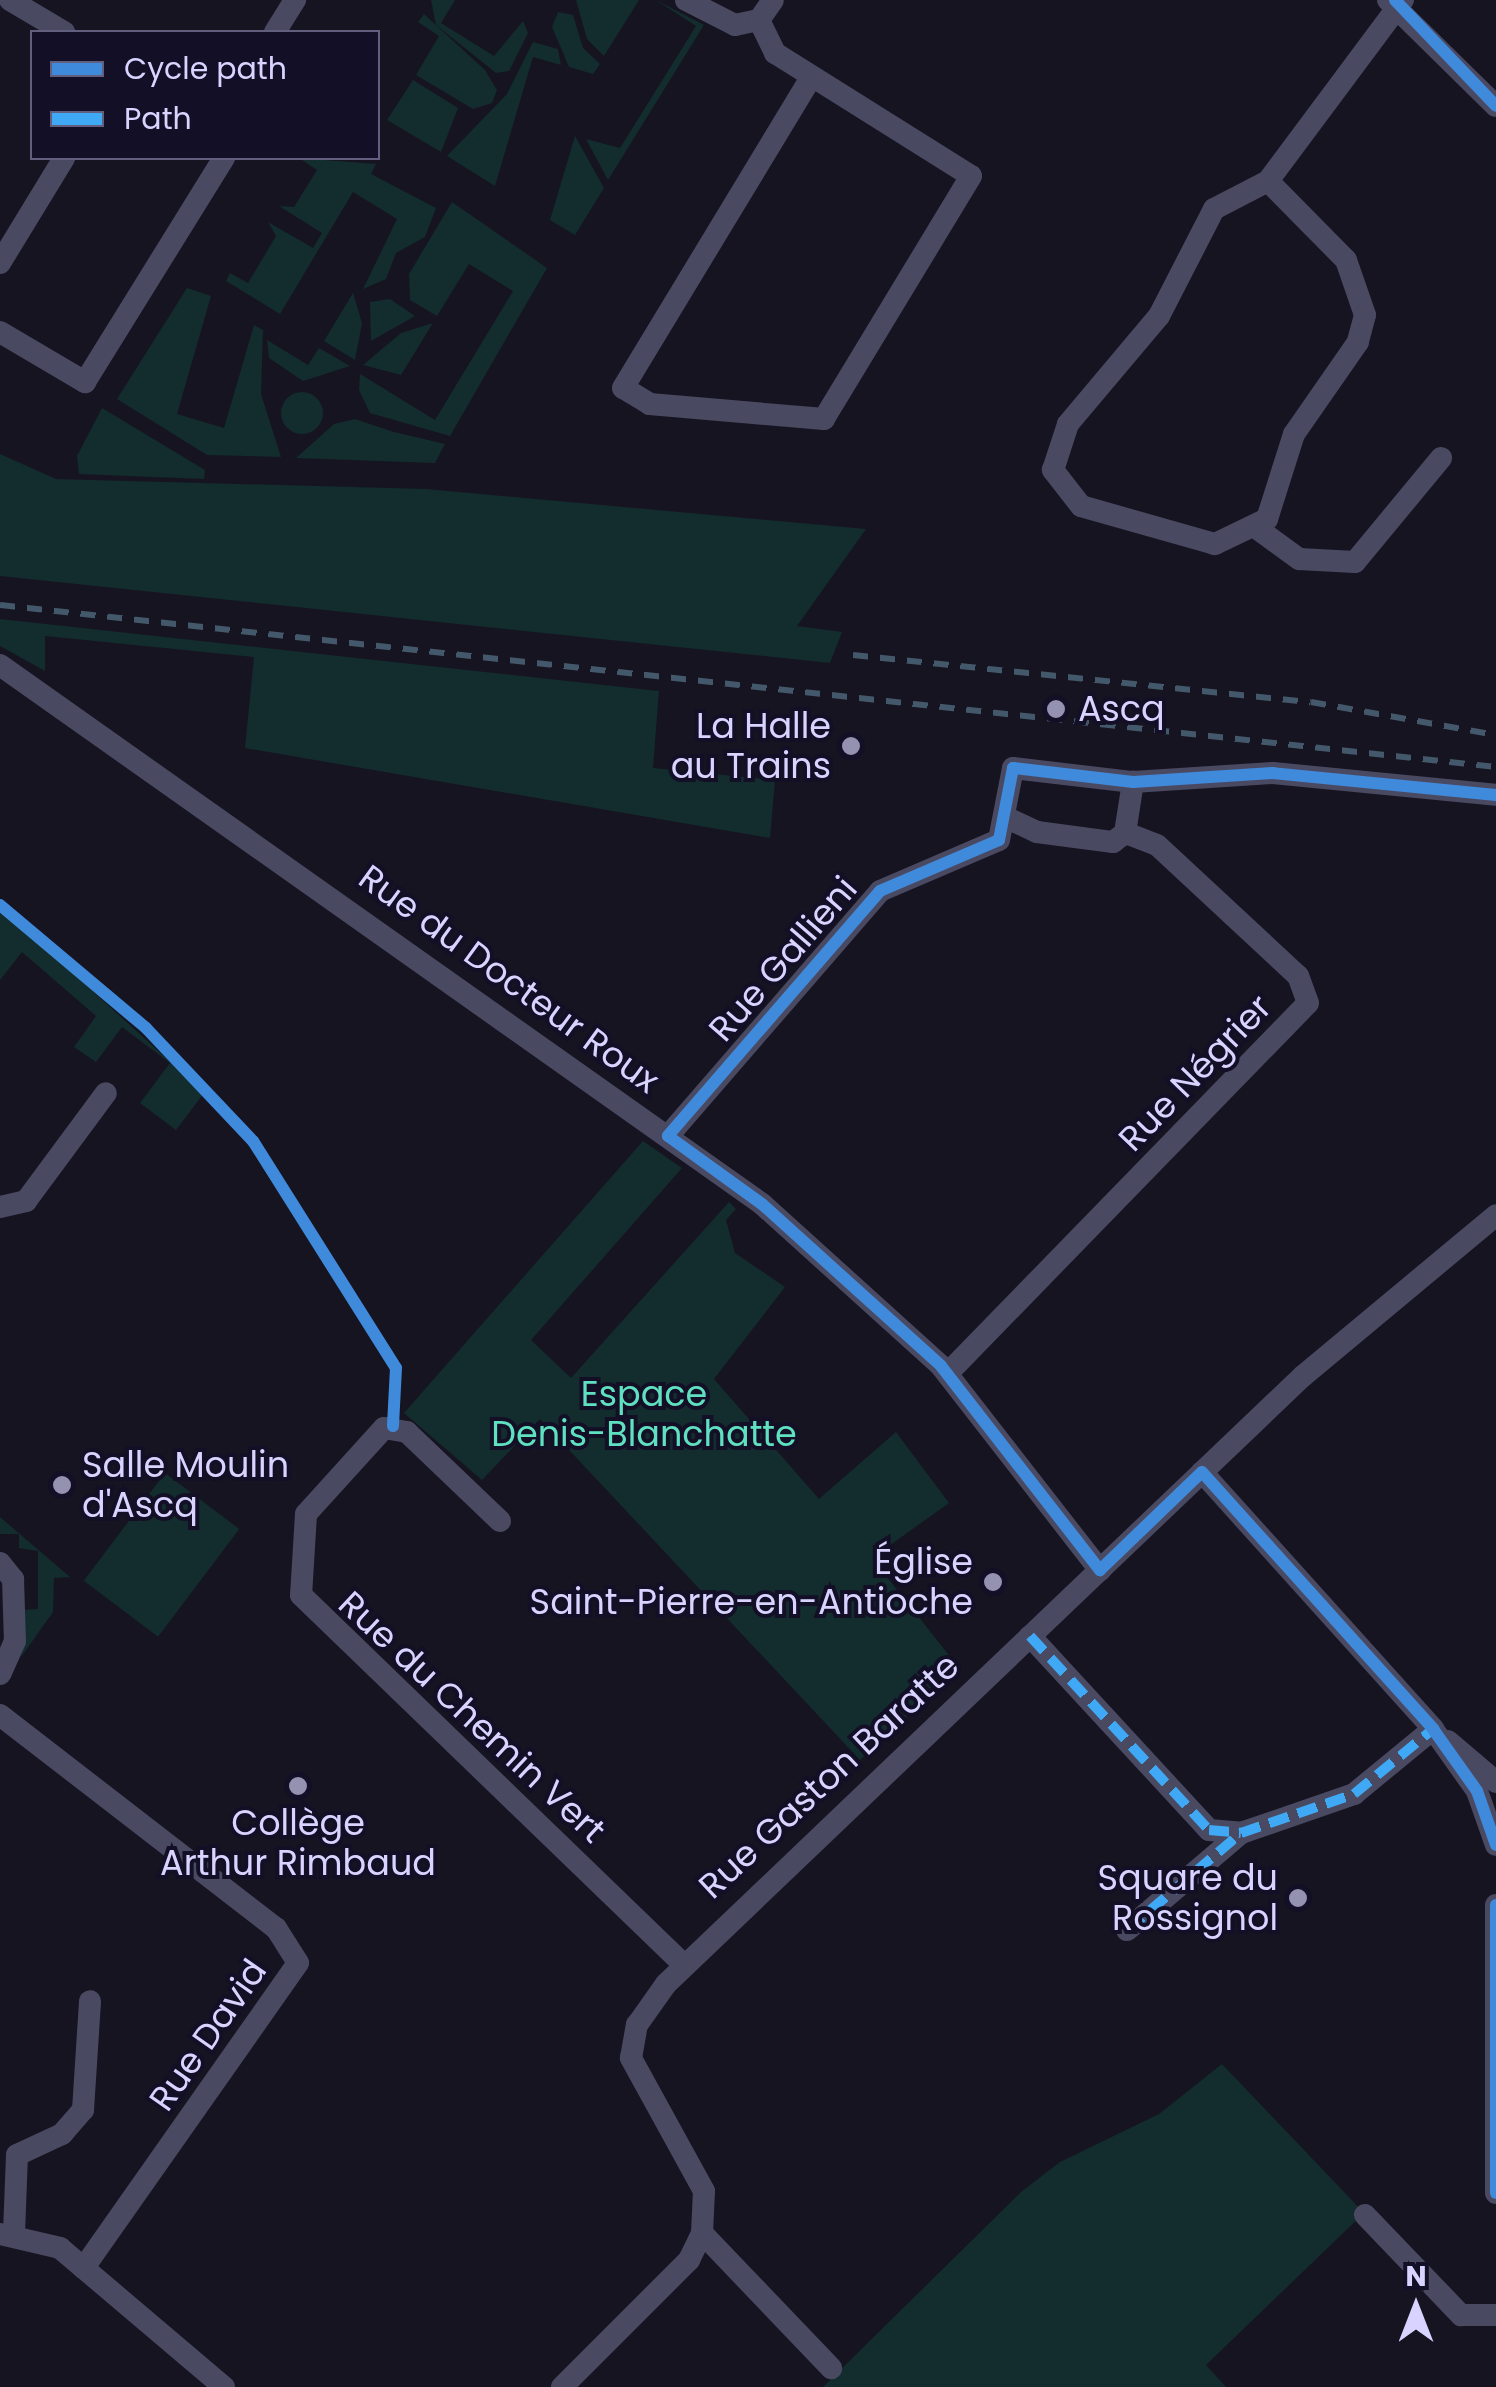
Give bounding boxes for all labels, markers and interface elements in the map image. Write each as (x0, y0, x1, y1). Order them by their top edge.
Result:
legend (30, 30, 380, 160)
text: Cycle path (124, 47, 287, 90)
text: Path (124, 97, 192, 140)
place label: Ascq (1078, 688, 1165, 730)
marker: Ascq (1043, 696, 1069, 722)
place label: La Halle au Trains (671, 705, 831, 787)
marker: La Halle au Trains (840, 735, 862, 757)
street label: Rue du Docteur Roux (351, 856, 667, 1102)
street label: Rue Gallieni (700, 868, 866, 1050)
street label: Rue Négrier (1110, 986, 1280, 1160)
park label: Espace Denis-Blanchatte (491, 1373, 797, 1455)
place label: Salle Moulin d'Ascq (82, 1444, 289, 1526)
marker: Salle Moulin d'Ascq (51, 1474, 73, 1496)
place label: Église Saint-Pierre-en-Antioche (530, 1541, 973, 1623)
marker: Église Saint-Pierre-en-Antioche (982, 1571, 1004, 1593)
street label: Rue du Chemin Vert (330, 1583, 614, 1851)
street label: Rue Gaston Baratte (690, 1645, 968, 1907)
marker: Collège Arthur Rimbaud (287, 1775, 309, 1797)
place label: Collège Arthur Rimbaud (160, 1802, 436, 1884)
place label: Square du Rossignol (1098, 1857, 1278, 1939)
marker: Square du Rossignol (1287, 1887, 1309, 1909)
street label: Rue David (141, 1951, 275, 2119)
north arrow (1366, 2257, 1466, 2357)
text: N (1405, 2257, 1427, 2296)

